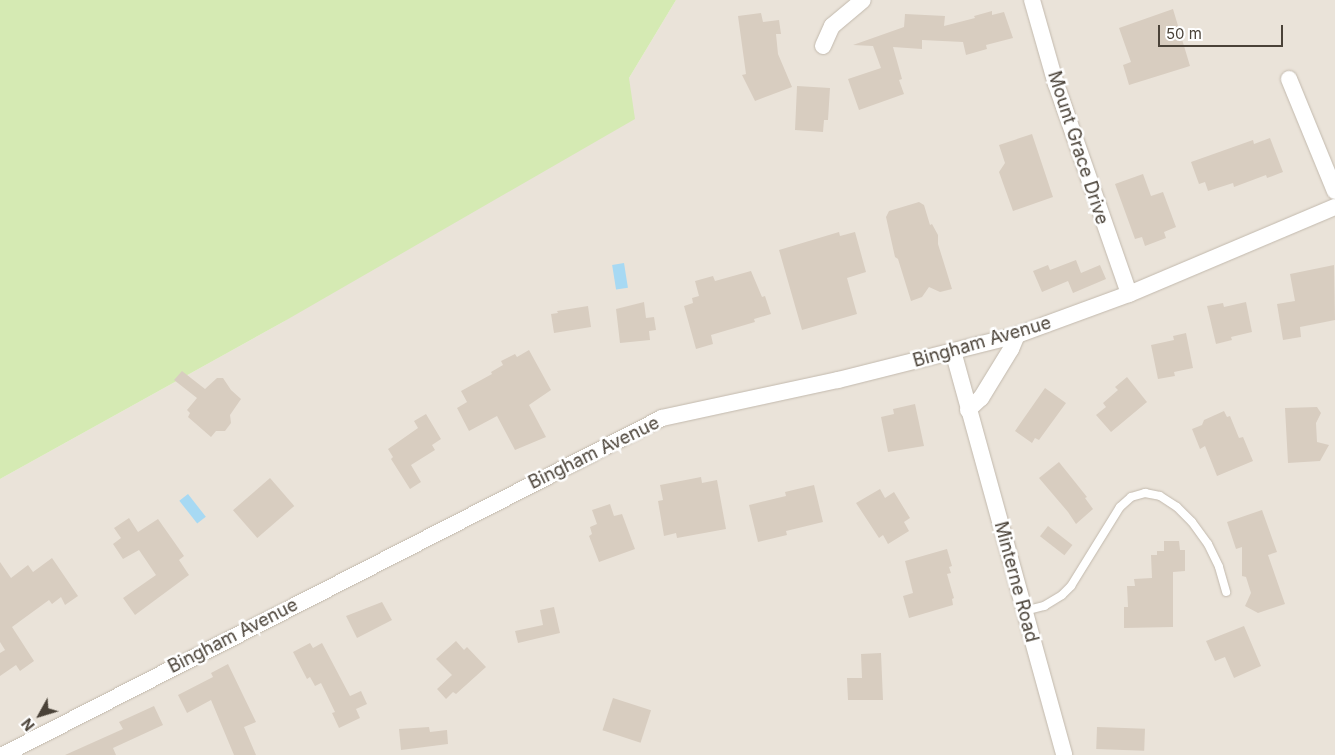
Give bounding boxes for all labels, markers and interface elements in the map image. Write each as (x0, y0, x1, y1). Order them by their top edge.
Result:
scale bar (1160, 15, 1285, 47)
text: 50 m (1166, 24, 1202, 43)
street label: Mount Grace Drive (1043, 69, 1113, 227)
street label: Bingham Avenue (910, 312, 1054, 372)
street label: Bingham Avenue (525, 412, 663, 494)
street label: Minterne Road (990, 519, 1042, 645)
street label: Bingham Avenue (165, 594, 301, 678)
north arrow (15, 690, 65, 740)
text: N (18, 715, 38, 734)

